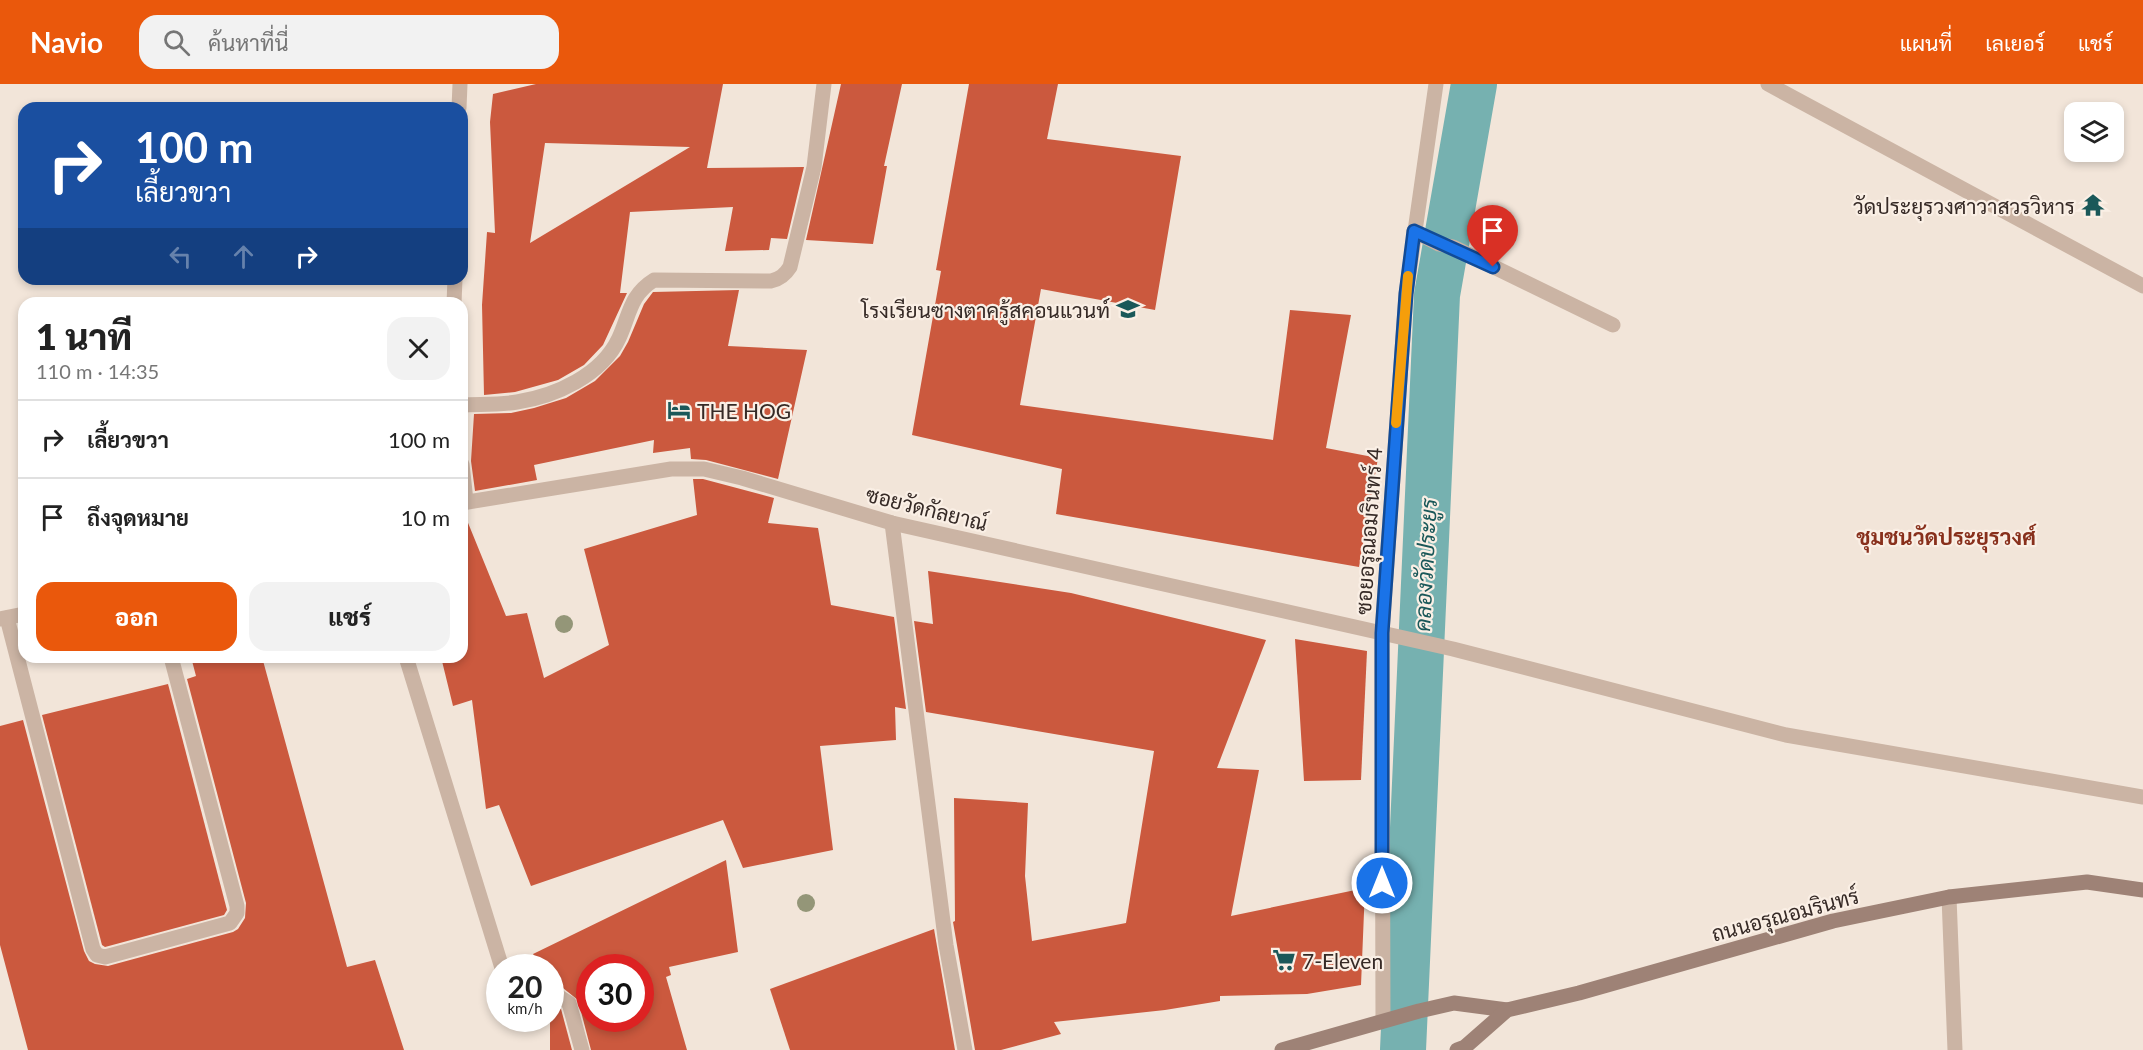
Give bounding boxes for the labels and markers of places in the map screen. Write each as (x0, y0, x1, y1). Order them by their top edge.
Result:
temple icon: วัดประยุรวงศาวาสวรวิหาร (2080, 192, 2106, 218)
place label: วัดประยุรวงศาวาสวรวิหาร (1853, 193, 2075, 221)
pin (1467, 205, 1518, 267)
school or university icon: โรงเรียนซางตาครู้สคอนแวนท์ (1115, 296, 1141, 322)
place label: โรงเรียนซางตาครู้สคอนแวนท์ (860, 297, 1110, 326)
hotel icon: THE HOG (666, 397, 692, 423)
place label: THE HOG (697, 398, 791, 423)
supermarket icon: 7-Eleven (1271, 947, 1297, 973)
place label: 7-Eleven (1302, 948, 1383, 973)

